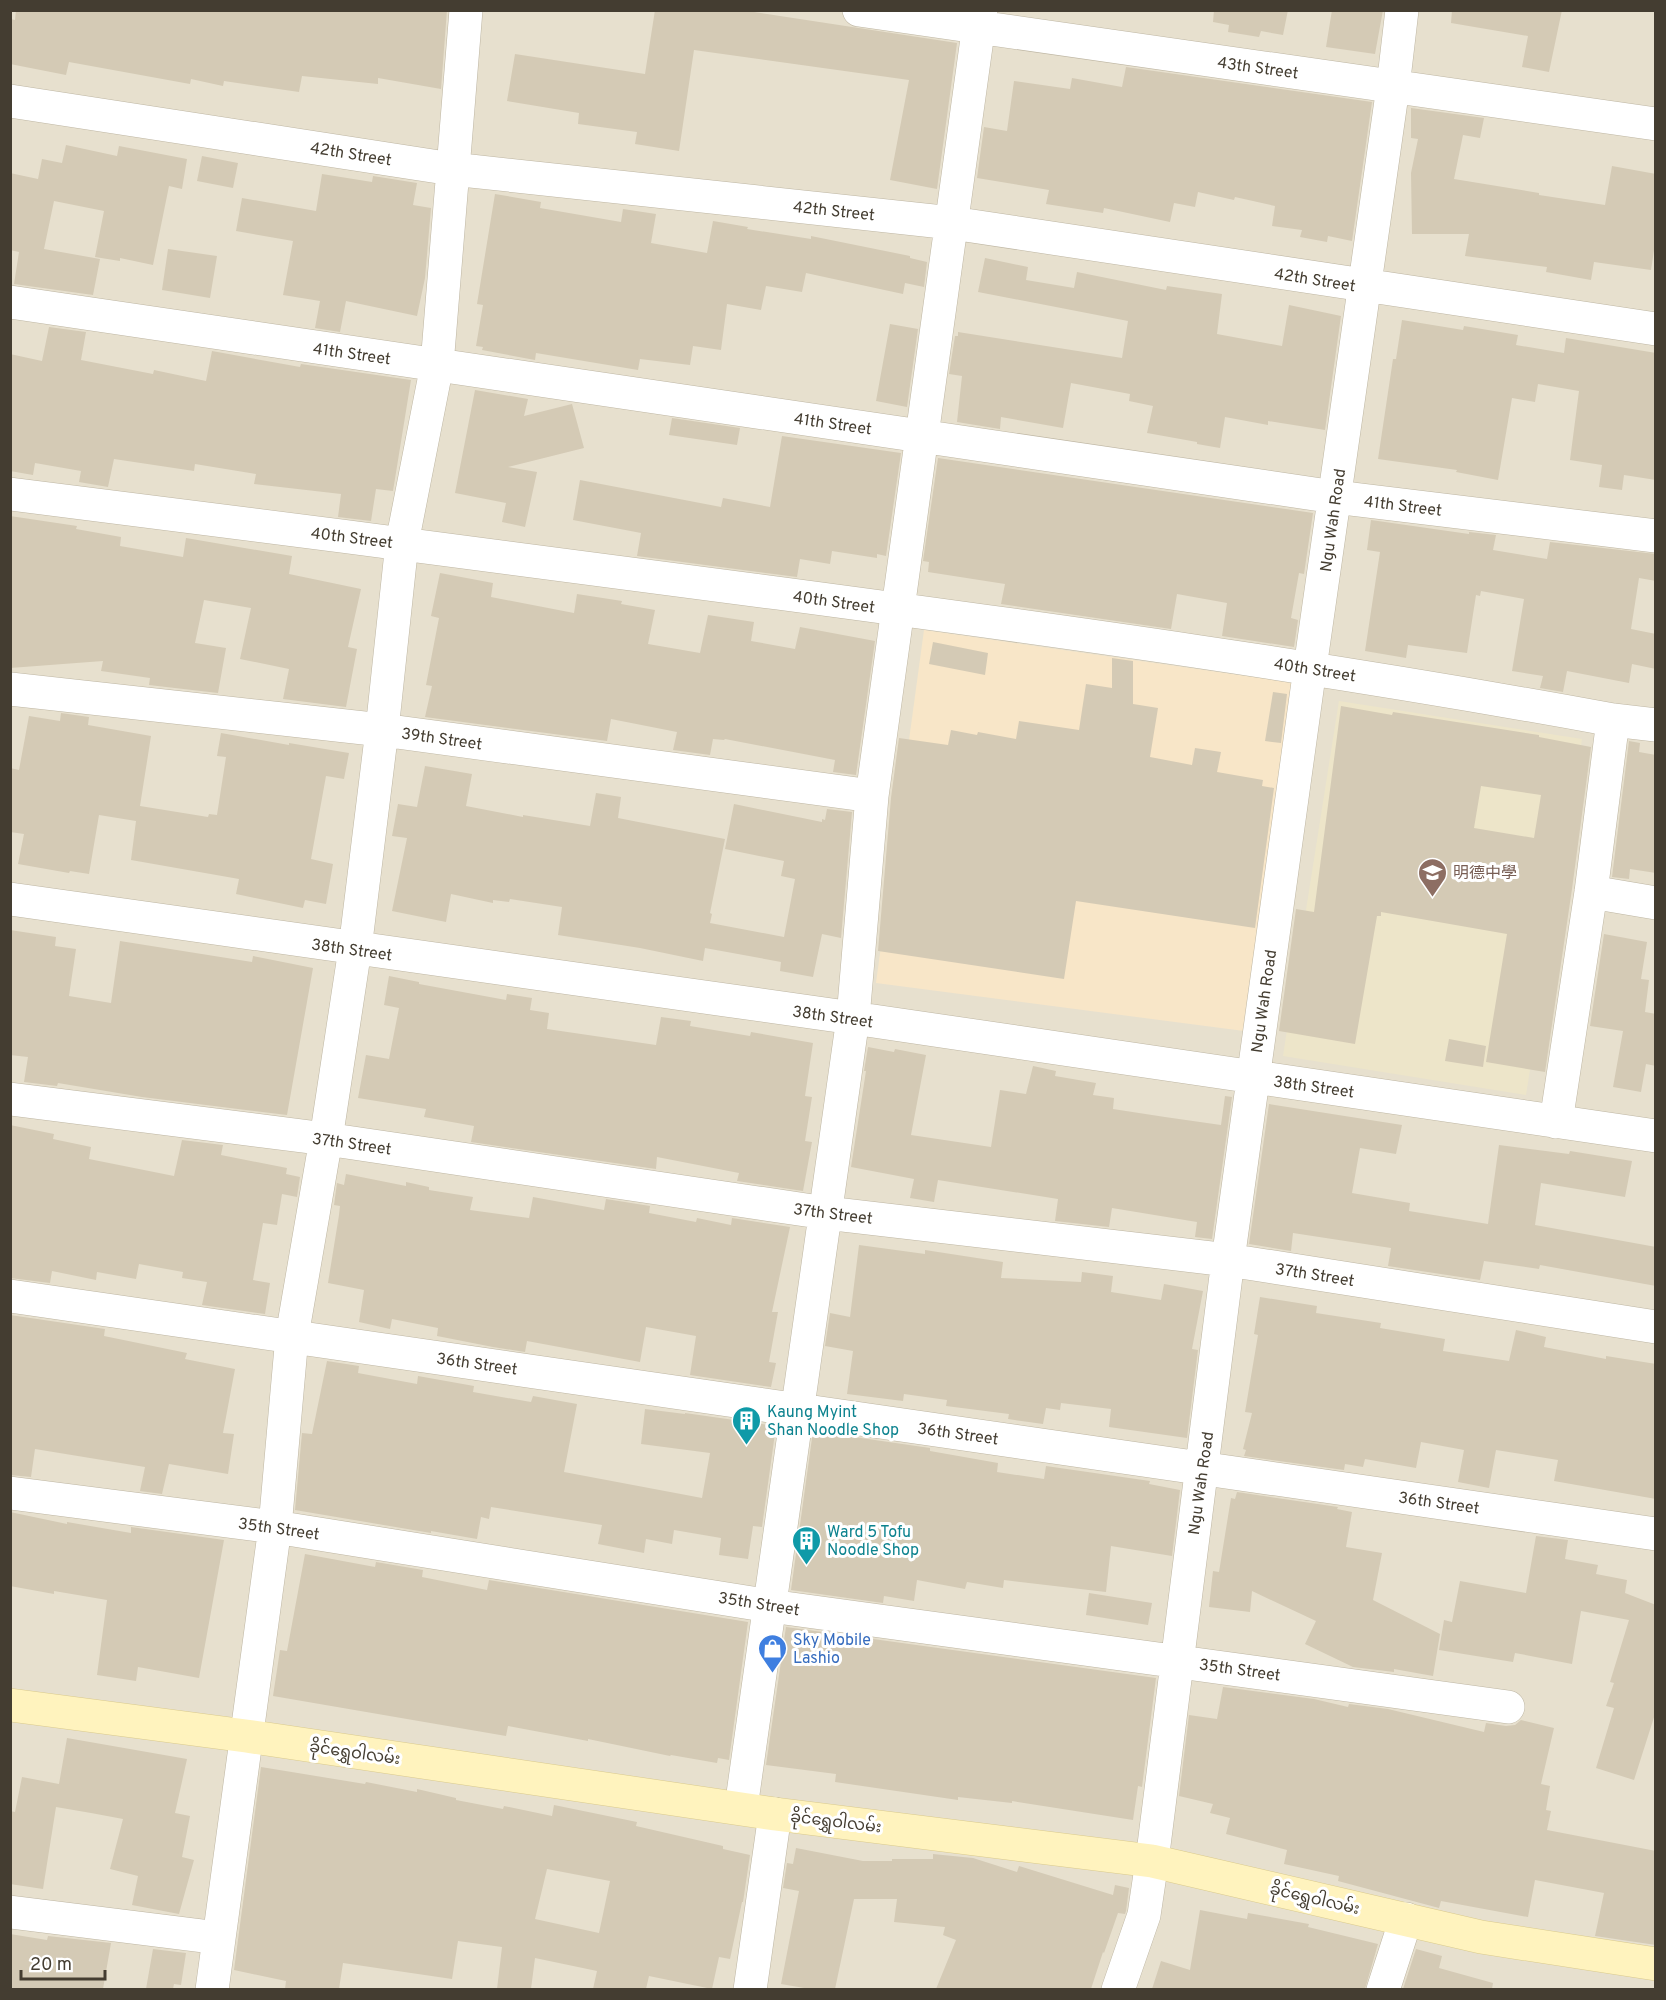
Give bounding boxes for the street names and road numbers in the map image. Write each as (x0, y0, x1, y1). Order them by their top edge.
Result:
street label: 43th Street (1216, 53, 1300, 85)
street label: 42th Street (308, 139, 393, 171)
street label: 42th Street (792, 198, 876, 226)
street label: 42th Street (1272, 265, 1357, 297)
street label: 41th Street (311, 340, 392, 370)
street label: 41th Street (792, 410, 873, 440)
street label: Ngu Wah Road (1317, 467, 1351, 573)
street label: 41th Street (1363, 492, 1443, 522)
street label: 40th Street (309, 524, 394, 554)
street label: 40th Street (791, 587, 876, 619)
street label: 40th Street (1272, 655, 1357, 687)
street label: 39th Street (400, 724, 483, 756)
street label: 38th Street (310, 935, 394, 967)
street label: Ngu Wah Road (1248, 948, 1282, 1054)
street label: 38th Street (791, 1002, 875, 1034)
street label: 38th Street (1272, 1072, 1356, 1104)
street label: 37th Street (311, 1130, 393, 1160)
street label: 37th Street (792, 1200, 874, 1230)
street label: 37th Street (1274, 1260, 1356, 1292)
street label: 36th Street (435, 1349, 519, 1381)
street label: 36th Street (916, 1419, 1000, 1451)
street label: Ngu Wah Road (1185, 1430, 1219, 1536)
street label: 36th Street (1397, 1488, 1481, 1520)
street label: 35th Street (237, 1514, 321, 1546)
street label: 35th Street (717, 1589, 801, 1621)
street label: 35th Street (1198, 1655, 1282, 1687)
street label: ခိုင်ရွှေဝါလမ်း (308, 1735, 402, 1773)
street label: ခိုင်ရွှေဝါလမ်း (789, 1805, 883, 1841)
street label: ခိုင်ရွှေဝါလမ်း (1267, 1877, 1362, 1923)

